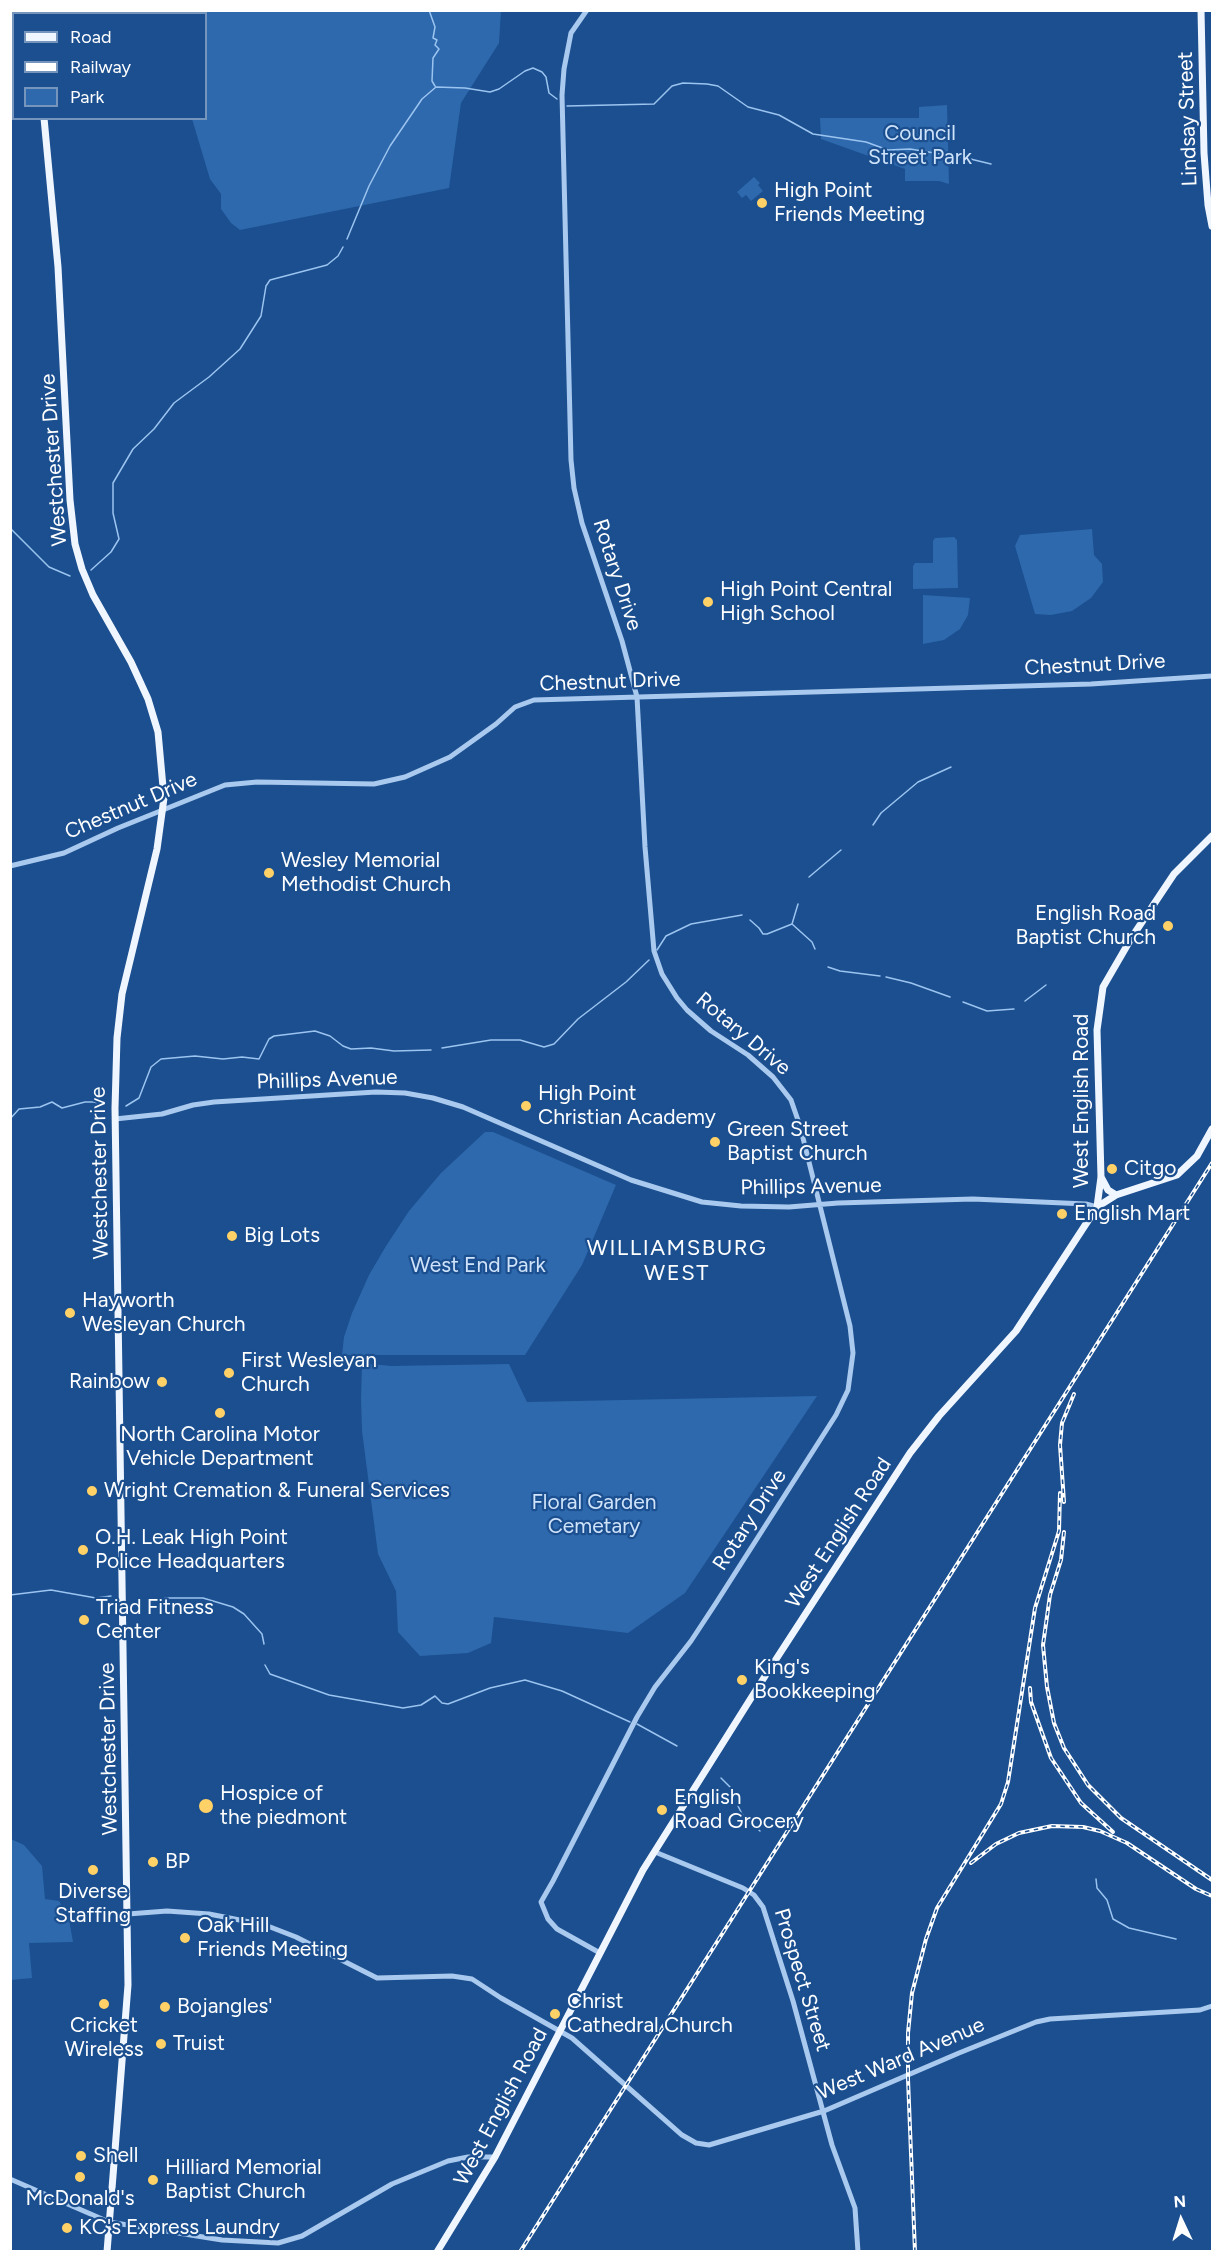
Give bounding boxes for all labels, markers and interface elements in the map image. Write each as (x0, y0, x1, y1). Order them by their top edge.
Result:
legend (12, 12, 207, 120)
text: Road (70, 26, 111, 48)
street label: Lindsay Street (1173, 51, 1203, 187)
text: Railway (70, 56, 131, 78)
text: Park (70, 86, 104, 108)
park label: Council Street Park (868, 121, 972, 171)
place label: High Point Friends Meeting (774, 178, 925, 228)
marker: High Point Friends Meeting (755, 196, 769, 210)
street label: Westchester Drive (35, 373, 73, 547)
street label: Rotary Drive (587, 516, 647, 634)
place label: High Point Central High School (720, 577, 892, 627)
marker: High Point Central High School (701, 595, 715, 609)
street label: Chestnut Drive (1024, 649, 1166, 681)
street label: Chestnut Drive (539, 667, 681, 697)
street label: Chestnut Drive (61, 767, 201, 845)
place label: Wesley Memorial Methodist Church (281, 848, 451, 898)
marker: Wesley Memorial Methodist Church (262, 866, 276, 880)
place label: English Road Baptist Church (1016, 901, 1156, 951)
marker: English Road Baptist Church (1161, 919, 1175, 933)
street label: Rotary Drive (691, 987, 795, 1081)
street label: West English Road (1069, 1014, 1095, 1188)
street label: Phillips Avenue (256, 1065, 398, 1095)
place label: High Point Christian Academy (538, 1081, 716, 1131)
street label: Westchester Drive (86, 1086, 114, 1260)
marker: High Point Christian Academy (519, 1099, 533, 1113)
place label: Green Street Baptist Church (727, 1117, 867, 1167)
marker: Green Street Baptist Church (708, 1135, 722, 1149)
place label: Citgo (1124, 1156, 1176, 1182)
marker: Citgo (1105, 1162, 1119, 1176)
street label: Phillips Avenue (740, 1173, 882, 1201)
place label: English Mart (1074, 1201, 1190, 1227)
marker: English Mart (1055, 1207, 1069, 1221)
place label: Big Lots (244, 1223, 320, 1249)
marker: Big Lots (225, 1229, 239, 1243)
district label: WILLIAMSBURG WEST (587, 1236, 767, 1288)
park label: West End Park (410, 1253, 546, 1279)
place label: Hayworth Wesleyan Church (82, 1288, 246, 1338)
marker: Hayworth Wesleyan Church (63, 1306, 77, 1320)
place label: First Wesleyan Church (241, 1348, 377, 1398)
marker: First Wesleyan Church (222, 1366, 236, 1380)
place label: Rainbow (69, 1369, 150, 1395)
marker: Rainbow (155, 1375, 169, 1389)
marker: North Carolina Motor Vehicle Department (213, 1406, 227, 1420)
place label: North Carolina Motor Vehicle Department (120, 1422, 320, 1472)
street label: West English Road (781, 1453, 897, 1613)
street label: Rotary Drive (708, 1465, 792, 1575)
place label: Wright Cremation & Funeral Services (104, 1478, 450, 1504)
marker: Wright Cremation & Funeral Services (85, 1484, 99, 1498)
park label: Floral Garden Cemetary (531, 1490, 657, 1540)
place label: O.H. Leak High Point Police Headquarters (95, 1525, 288, 1575)
marker: O.H. Leak High Point Police Headquarters (76, 1543, 90, 1557)
place label: Triad Fitness Center (96, 1595, 214, 1645)
marker: Triad Fitness Center (77, 1613, 91, 1627)
place label: King's Bookkeeping (754, 1655, 876, 1705)
street label: Westchester Drive (95, 1662, 123, 1836)
marker: King's Bookkeeping (735, 1673, 749, 1687)
place label: Hospice of the piedmont (220, 1781, 347, 1831)
place label: English Road Grocery (674, 1785, 804, 1835)
marker: Hospice of the piedmont (197, 1797, 215, 1815)
marker: English Road Grocery (655, 1803, 669, 1817)
place label: BP (165, 1849, 190, 1875)
marker: BP (146, 1855, 160, 1869)
marker: Diverse Staffing (86, 1863, 100, 1877)
place label: Diverse Staffing (55, 1879, 131, 1929)
street label: Prospect Street (768, 1905, 836, 2055)
place label: Oak Hill Friends Meeting (197, 1913, 348, 1963)
marker: Oak Hill Friends Meeting (178, 1931, 192, 1945)
place label: Christ Cathedral Church (567, 1989, 733, 2039)
place label: Bojangles' (177, 1994, 272, 2020)
marker: Cricket Wireless (97, 1997, 111, 2011)
marker: Bojangles' (158, 2000, 172, 2014)
marker: Christ Cathedral Church (548, 2007, 562, 2021)
street label: West Ward Avenue (814, 2012, 988, 2106)
place label: Cricket Wireless (64, 2013, 144, 2063)
street label: West English Road (449, 2024, 553, 2190)
place label: Truist (173, 2031, 225, 2057)
marker: Truist (154, 2037, 168, 2051)
place label: Shell (93, 2143, 138, 2169)
marker: Shell (74, 2149, 88, 2163)
place label: Hilliard Memorial Baptist Church (165, 2155, 322, 2205)
marker: McDonald's (73, 2170, 87, 2184)
marker: Hilliard Memorial Baptist Church (146, 2173, 160, 2187)
place label: McDonald's (25, 2186, 135, 2212)
north arrow (1151, 2190, 1211, 2250)
text: N (1173, 2192, 1187, 2211)
place label: KC's Express Laundry (79, 2215, 280, 2241)
marker: KC's Express Laundry (60, 2221, 74, 2235)

